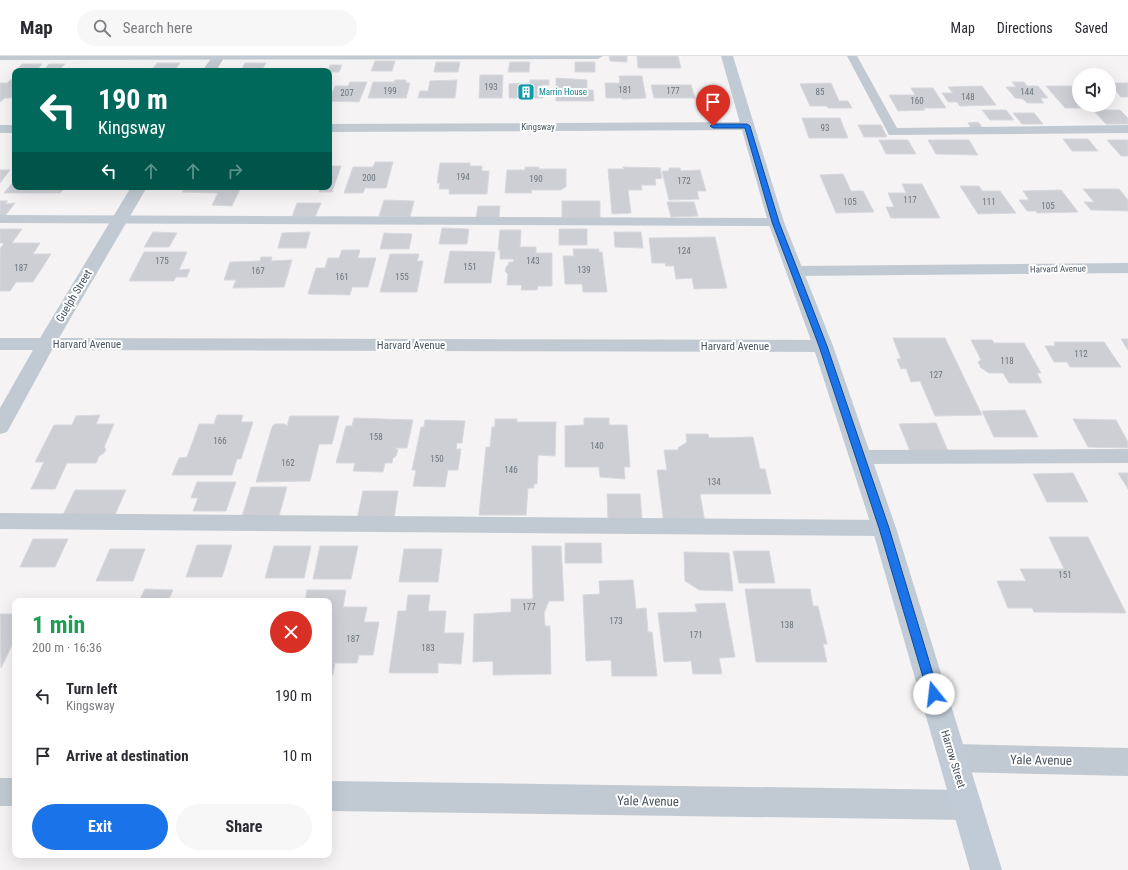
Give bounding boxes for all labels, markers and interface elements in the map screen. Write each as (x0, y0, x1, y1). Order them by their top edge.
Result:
search box (77, 10, 357, 46)
text: Map (20, 16, 53, 39)
icon: search (91, 17, 113, 39)
text: Search here (123, 19, 193, 37)
text: Map (951, 20, 975, 36)
text: Directions (997, 20, 1053, 36)
text: Saved (1075, 20, 1108, 36)
map controls (1072, 68, 1116, 112)
button: sound (1072, 68, 1116, 112)
house number: 193 (484, 82, 498, 92)
building icon: Marrin House (516, 82, 536, 102)
text: 190 m (98, 83, 168, 116)
icon: left (32, 84, 84, 136)
house number: 181 (618, 85, 632, 95)
pin (696, 85, 730, 126)
house number: 199 (383, 86, 397, 96)
house number: 177 (666, 86, 680, 96)
place label: Marrin House (539, 87, 587, 97)
house number: 85 (816, 87, 825, 97)
house number: 144 (1020, 87, 1034, 97)
house number: 207 (340, 88, 354, 98)
icon: arrive (702, 91, 724, 113)
house number: 148 (961, 92, 975, 102)
house number: 160 (910, 96, 924, 106)
text: Kingsway (98, 117, 165, 138)
street label: Kingsway (521, 122, 555, 132)
house number: 93 (821, 123, 829, 133)
icon: left (98, 160, 120, 182)
icon: ahead (140, 160, 162, 182)
icon: ahead (182, 160, 204, 182)
icon: right (224, 160, 246, 182)
house number: 194 (456, 172, 470, 182)
house number: 200 (362, 173, 376, 183)
house number: 190 (529, 174, 543, 184)
house number: 172 (677, 176, 691, 186)
house number: 117 (903, 195, 917, 205)
house number: 105 (843, 197, 857, 207)
house number: 111 (982, 197, 996, 207)
house number: 105 (1041, 201, 1055, 211)
house number: 124 (677, 246, 691, 256)
house number: 175 (155, 256, 169, 266)
house number: 143 (526, 256, 540, 266)
house number: 151 (463, 262, 477, 272)
house number: 187 (14, 263, 28, 273)
street label: Harvard Avenue (1030, 264, 1086, 274)
house number: 139 (577, 265, 591, 275)
house number: 167 (251, 266, 265, 276)
street label: Guelph Street (53, 268, 95, 324)
house number: 161 (335, 272, 349, 282)
house number: 155 (395, 272, 409, 282)
street label: Harvard Avenue (53, 338, 121, 351)
street label: Harvard Avenue (377, 339, 445, 352)
street label: Harvard Avenue (701, 340, 769, 353)
house number: 112 (1074, 349, 1088, 359)
house number: 118 (1000, 356, 1014, 366)
house number: 127 (929, 370, 943, 380)
house number: 158 (369, 432, 383, 442)
house number: 166 (213, 436, 227, 446)
house number: 140 (590, 441, 604, 451)
house number: 150 (430, 454, 444, 464)
house number: 162 (281, 458, 295, 468)
house number: 146 (504, 465, 518, 475)
house number: 134 (707, 477, 721, 487)
house number: 151 (1058, 570, 1072, 580)
house number: 177 (522, 602, 536, 612)
text: 1 min (32, 611, 85, 639)
button: close (270, 611, 312, 653)
house number: 173 (609, 616, 623, 626)
house number: 138 (780, 620, 794, 630)
house number: 171 (689, 630, 703, 640)
house number: 187 (346, 634, 360, 644)
text: 200 m · 16:36 (32, 640, 102, 655)
house number: 183 (421, 643, 435, 653)
position arrow (913, 673, 955, 715)
text: Turn left (66, 680, 117, 698)
icon: left (32, 685, 54, 707)
text: 190 m (275, 687, 312, 705)
text: Kingsway (66, 698, 115, 713)
street label: Harrow Street (938, 729, 968, 789)
icon: arrive (32, 745, 54, 767)
text: Arrive at destination (66, 747, 189, 765)
text: 10 m (282, 747, 312, 765)
street label: Yale Avenue (1010, 752, 1072, 768)
street label: Yale Avenue (617, 793, 679, 809)
button: Exit (32, 804, 168, 850)
button: Share (176, 804, 312, 850)

